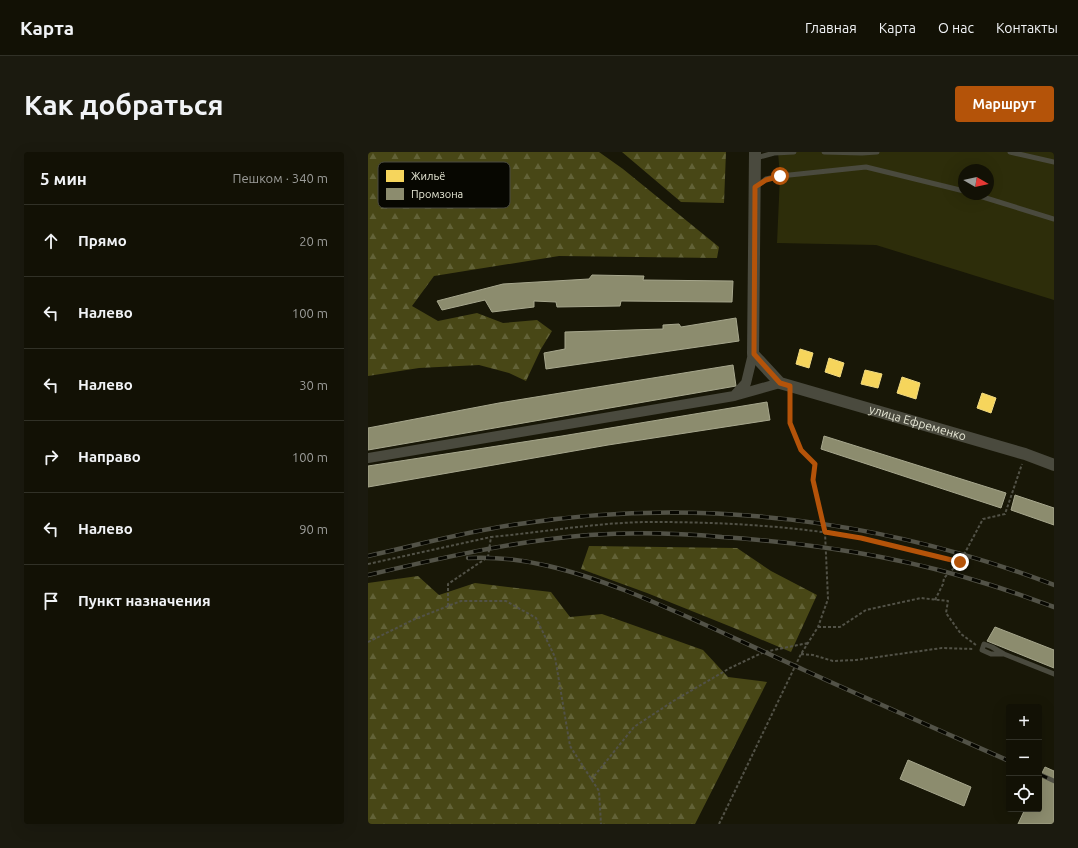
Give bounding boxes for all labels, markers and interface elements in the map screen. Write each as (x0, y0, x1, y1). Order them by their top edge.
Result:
text: Карта (20, 17, 74, 39)
text: Главная (805, 20, 857, 36)
text: Карта (879, 20, 916, 36)
text: О нас (938, 20, 974, 36)
text: Контакты (996, 20, 1058, 36)
button: Маршрут (955, 86, 1054, 122)
text: Как добраться (24, 89, 223, 120)
legend (378, 162, 510, 208)
north arrow (958, 164, 994, 200)
route start (771, 167, 789, 185)
text: 5 мин (40, 169, 87, 188)
text: Жильё (411, 170, 445, 182)
text: Пешком · 340 m (232, 171, 328, 185)
text: Промзона (411, 188, 463, 200)
icon: ahead (40, 230, 62, 252)
text: Прямо (78, 232, 127, 249)
text: 20 m (299, 234, 328, 248)
icon: left (40, 302, 62, 324)
text: Налево (78, 304, 133, 321)
text: 100 m (292, 306, 328, 320)
icon: left (40, 374, 62, 396)
text: Налево (78, 376, 133, 393)
text: 30 m (299, 378, 328, 392)
street label: улица Ефременко (868, 402, 968, 443)
icon: right (40, 446, 62, 468)
text: Направо (78, 448, 141, 465)
text: 100 m (292, 450, 328, 464)
icon: left (40, 518, 62, 540)
text: Налево (78, 520, 133, 537)
text: 90 m (299, 522, 328, 536)
route end (951, 553, 969, 571)
icon: arrive (40, 590, 62, 612)
text: Пункт назначения (78, 592, 211, 609)
map controls (1006, 704, 1042, 812)
button: + (1006, 704, 1042, 740)
button: − (1006, 740, 1042, 776)
button: locate (1006, 776, 1042, 812)

